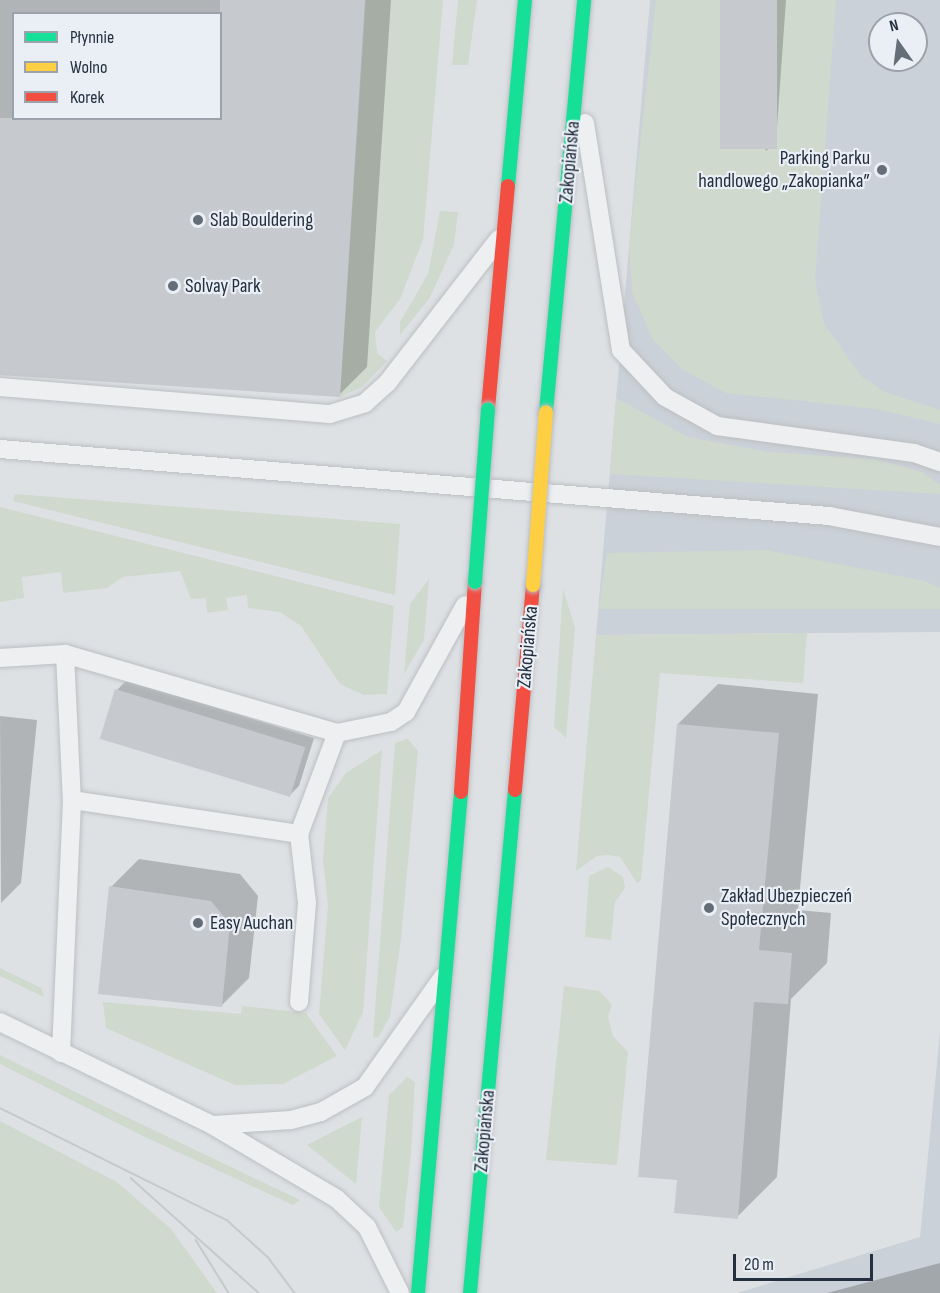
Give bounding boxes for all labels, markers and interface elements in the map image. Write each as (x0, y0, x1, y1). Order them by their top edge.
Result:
legend (12, 12, 222, 120)
north arrow (868, 12, 928, 72)
text: N (888, 16, 900, 36)
text: Płynnie (70, 27, 114, 48)
text: Wolno (70, 57, 107, 78)
text: Korek (70, 87, 104, 108)
street label: Zakopiańska (554, 120, 586, 204)
place label: Parking Parku handlowego „Zakopianka” (698, 146, 870, 193)
marker: Parking Parku handlowego „Zakopianka” (875, 163, 889, 177)
place label: Slab Bouldering (210, 208, 313, 232)
marker: Slab Bouldering (191, 213, 205, 227)
place label: Solvay Park (185, 274, 261, 298)
marker: Solvay Park (166, 279, 180, 293)
street label: Zakopiańska (512, 605, 544, 689)
place label: Zakład Ubezpieczeń Społecznych (721, 885, 852, 932)
marker: Zakład Ubezpieczeń Społecznych (702, 901, 716, 915)
place label: Easy Auchan (210, 911, 293, 935)
marker: Easy Auchan (191, 916, 205, 930)
street label: Zakopiańska (469, 1089, 501, 1173)
scale bar (736, 1242, 876, 1280)
text: 20 m (744, 1254, 774, 1275)

